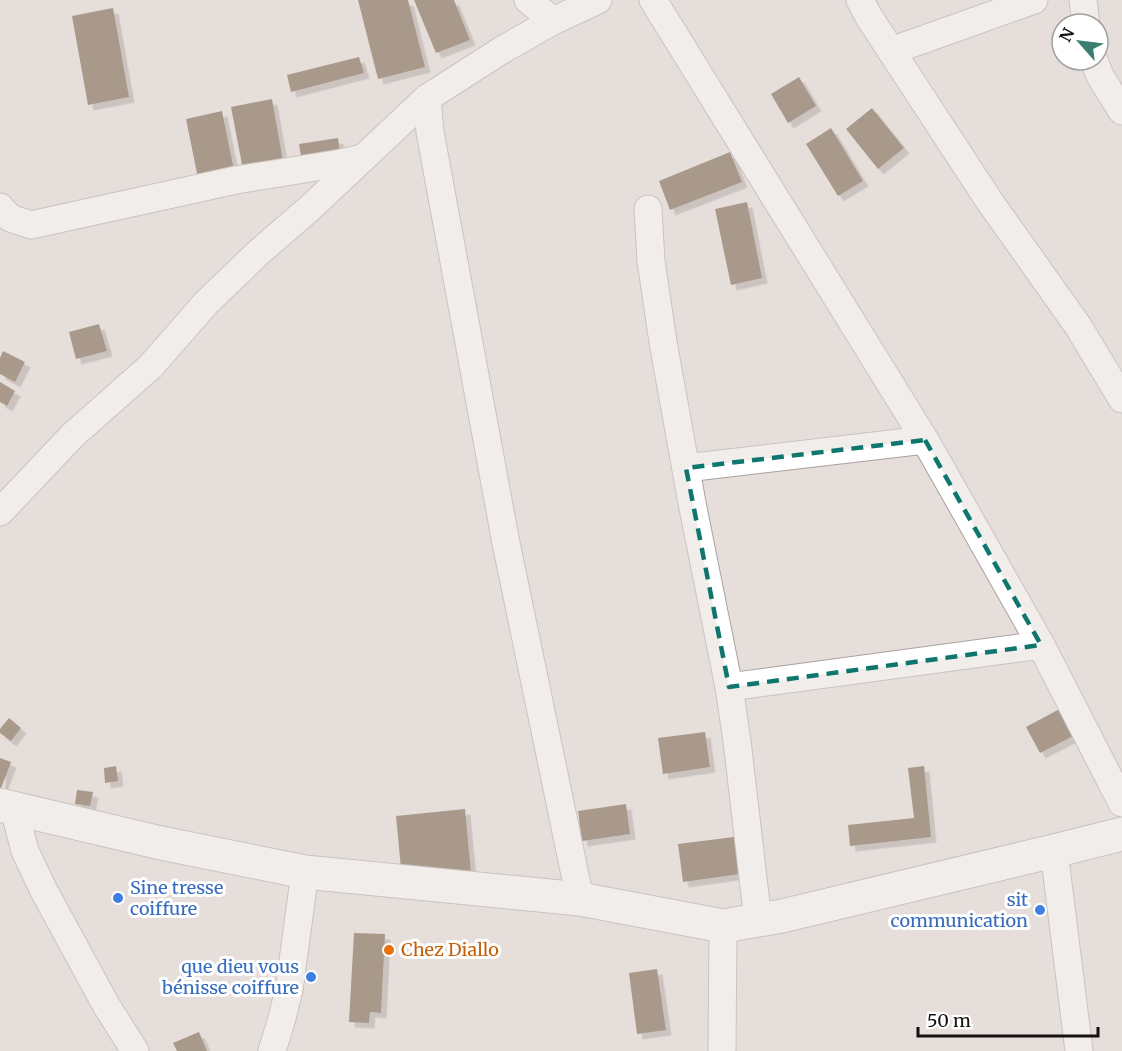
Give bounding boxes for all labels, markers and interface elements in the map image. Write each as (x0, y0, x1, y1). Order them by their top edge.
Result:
north arrow (1050, 12, 1110, 72)
text: N (1055, 24, 1079, 45)
place label: Sine tresse coiffure (130, 876, 223, 920)
place label: sit communication (891, 888, 1028, 932)
marker: Sine tresse coiffure (111, 891, 125, 905)
marker: sit communication (1033, 903, 1047, 917)
place label: Chez Diallo (401, 938, 499, 961)
marker: Chez Diallo (382, 943, 396, 957)
place label: que dieu vous bénisse coiffure (161, 955, 299, 999)
marker: que dieu vous bénisse coiffure (304, 970, 318, 984)
scale bar (918, 1000, 1098, 1038)
text: 50 m (927, 1009, 971, 1032)

